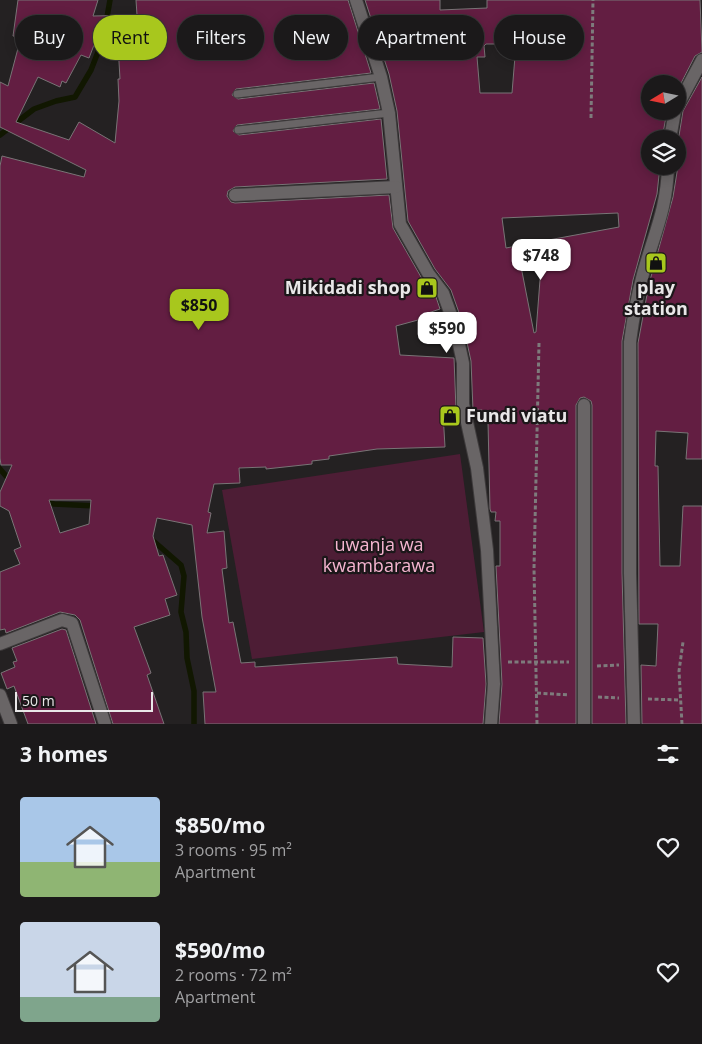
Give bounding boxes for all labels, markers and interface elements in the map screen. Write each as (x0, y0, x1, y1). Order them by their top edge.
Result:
chip: Buy (15, 15, 83, 60)
chip: Rent (93, 15, 167, 60)
chip: Filters (177, 15, 264, 60)
chip: New (274, 15, 348, 60)
chip: Apartment (358, 15, 484, 60)
chip: House (494, 15, 584, 60)
north arrow (641, 75, 686, 120)
map controls (641, 75, 686, 175)
button: layers (641, 130, 686, 175)
pin: $748 (511, 238, 571, 281)
text: $748 (523, 244, 559, 266)
shop icon: play station (644, 251, 668, 275)
place label: Mikidadi shop (285, 275, 411, 299)
place label: play station (624, 275, 688, 320)
shop icon: Mikidadi shop (415, 276, 439, 300)
pin: $850 (169, 288, 229, 331)
text: $850 (181, 294, 217, 316)
pin: $590 (417, 312, 477, 354)
text: $590 (429, 317, 465, 339)
place label: Fundi viatu (466, 403, 567, 427)
shop icon: Fundi viatu (438, 404, 462, 428)
park label: uwanja wa kwambarawa (323, 532, 435, 577)
scale bar (15, 689, 152, 712)
text: 50 m (22, 691, 55, 710)
text: 3 homes (20, 740, 108, 768)
icon: filters (654, 740, 682, 768)
text: $850/mo (175, 811, 265, 839)
icon: home (60, 817, 120, 877)
icon: heart (654, 833, 682, 861)
text: 3 rooms · 95 m² (175, 839, 292, 861)
text: Apartment (175, 861, 255, 883)
text: $590/mo (175, 936, 265, 964)
icon: home (60, 942, 120, 1002)
icon: heart (654, 958, 682, 986)
text: 2 rooms · 72 m² (175, 964, 292, 986)
text: Apartment (175, 986, 255, 1008)

